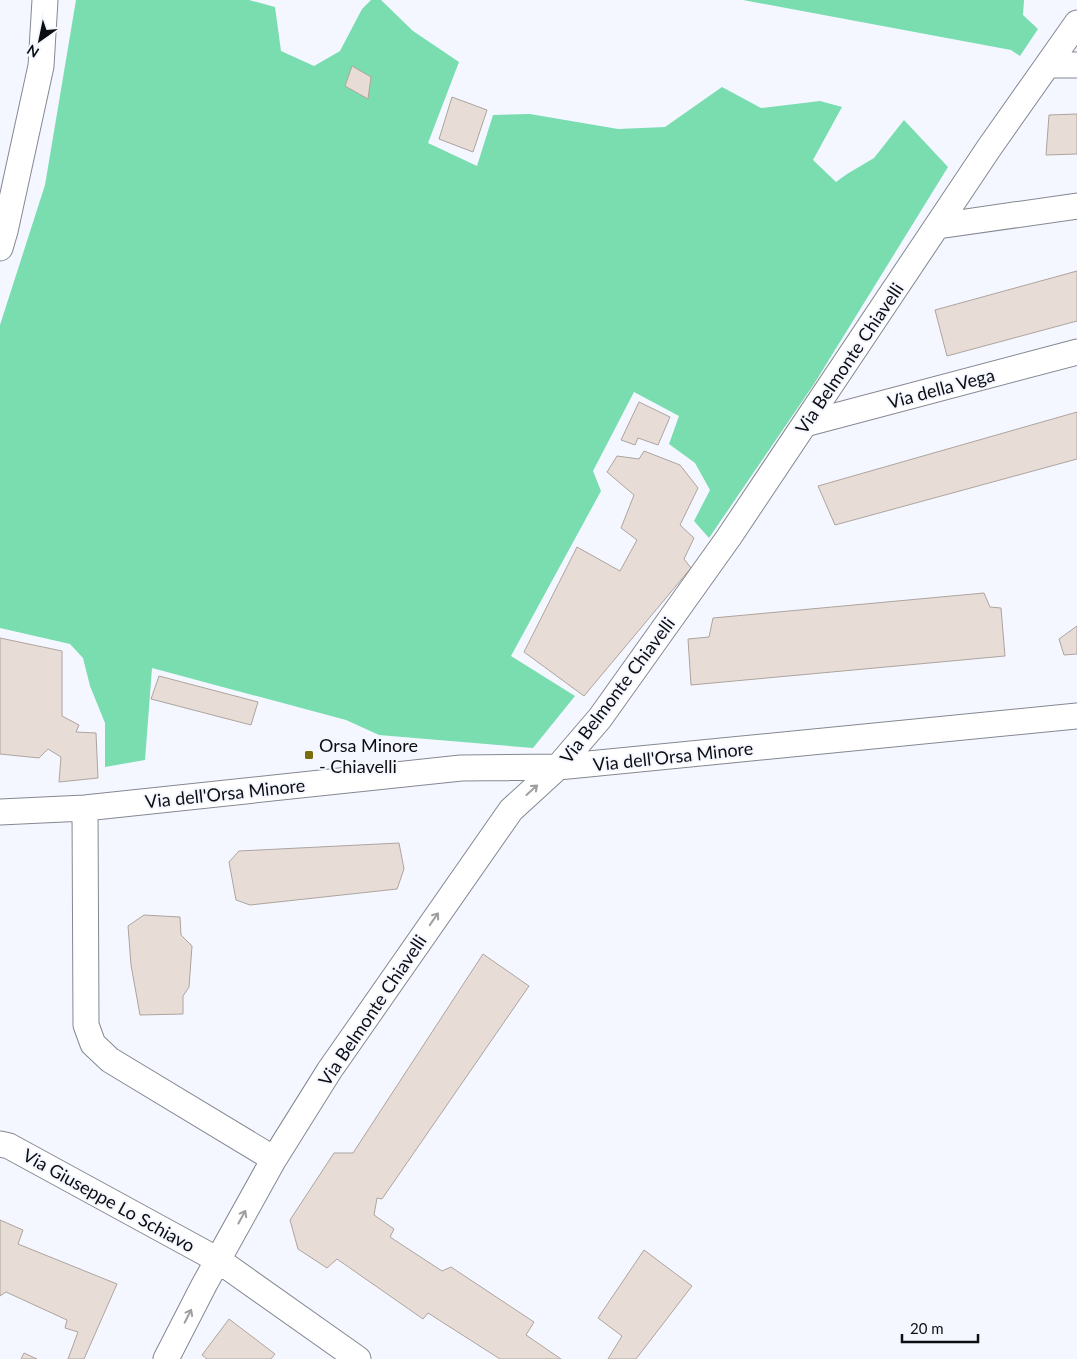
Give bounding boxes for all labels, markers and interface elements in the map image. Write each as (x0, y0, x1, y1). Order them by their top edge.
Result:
north arrow (15, 15, 65, 65)
text: N (23, 41, 42, 61)
street label: Via Belmonte Chiavelli (790, 278, 908, 438)
street label: Via della Vega (885, 363, 997, 413)
street label: Via Belmonte Chiavelli (555, 613, 679, 767)
place label: Orsa Minore - Chiavelli (319, 734, 418, 777)
street label: Via dell'Orsa Minore (592, 737, 754, 775)
marker: Orsa Minore - Chiavelli (303, 749, 315, 761)
street label: Via dell'Orsa Minore (144, 774, 306, 812)
one-way arrow (525, 785, 538, 796)
one-way arrow (429, 913, 439, 927)
street label: Via Belmonte Chiavelli (313, 930, 431, 1090)
street label: Via Giuseppe Lo Schiavo (19, 1144, 199, 1256)
one-way arrow (237, 1211, 247, 1225)
one-way arrow (183, 1308, 193, 1323)
scale bar (902, 1312, 978, 1344)
text: 20 m (910, 1319, 944, 1337)

